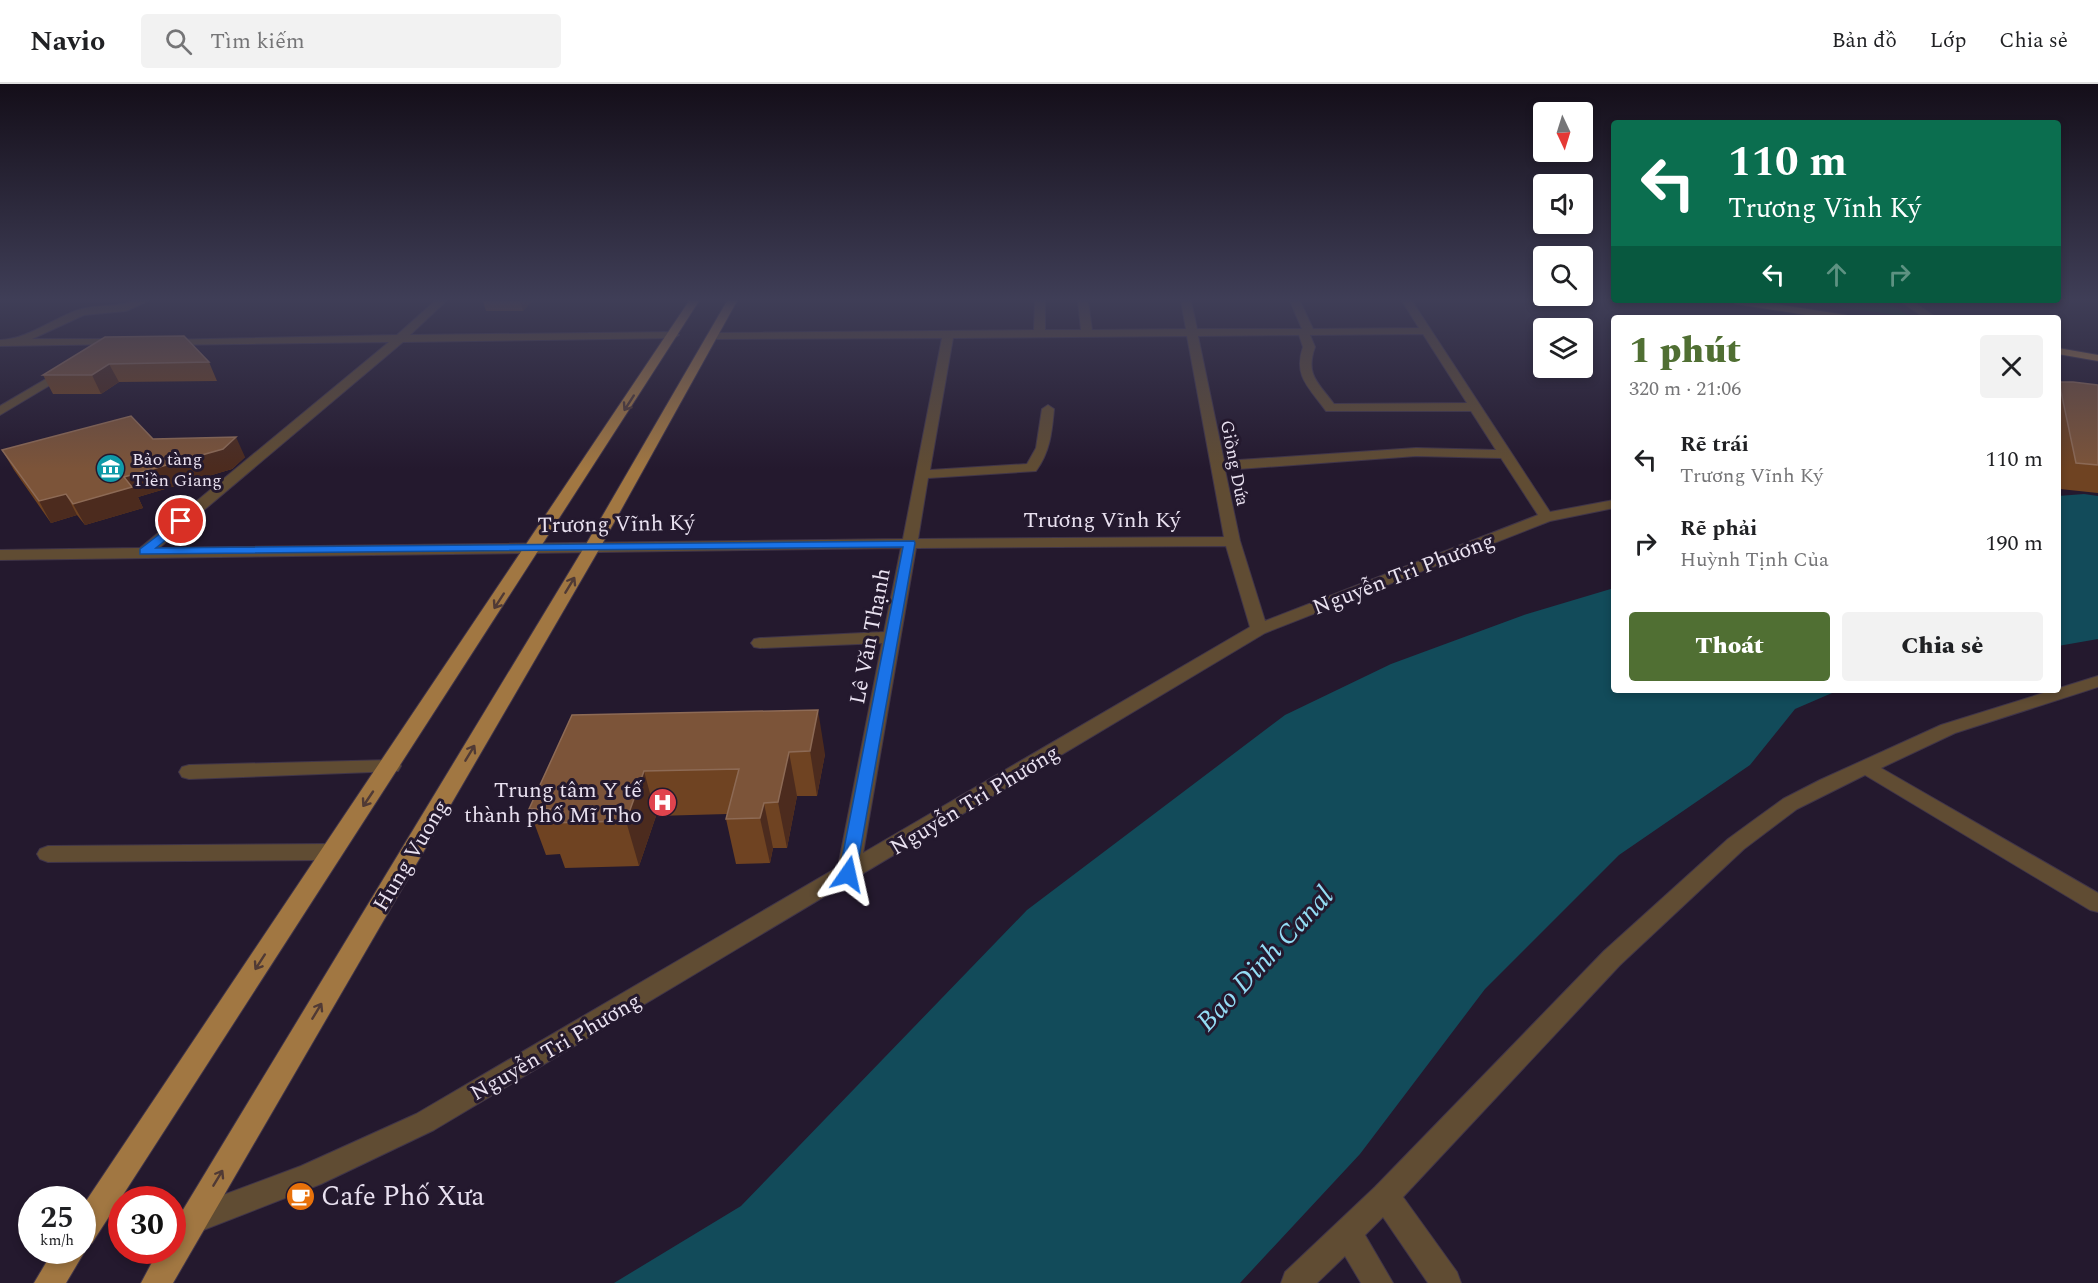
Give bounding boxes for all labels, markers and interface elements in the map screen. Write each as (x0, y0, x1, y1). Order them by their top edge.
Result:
search box (141, 14, 561, 68)
text: Navio (30, 20, 105, 63)
icon: search (162, 25, 195, 58)
text: Tìm kiếm (210, 25, 305, 58)
text: Bản đồ (1832, 25, 1897, 57)
text: Lớp (1930, 25, 1966, 57)
text: Chia sẻ (1999, 25, 2068, 57)
north arrow (1533, 102, 1593, 162)
map controls (1533, 102, 1593, 378)
text: 110 m (1728, 131, 1847, 194)
icon: left (1629, 144, 1707, 222)
button: sound (1533, 174, 1593, 234)
text: Trương Vĩnh Ký (1728, 188, 1921, 230)
button: search (1533, 246, 1593, 306)
icon: left (1757, 258, 1790, 291)
icon: ahead (1820, 258, 1853, 291)
icon: right (1883, 258, 1916, 291)
button: layers (1533, 318, 1593, 378)
text: 1 phút (1629, 324, 1741, 379)
button: close (1980, 335, 2043, 398)
text: 320 m · 21:06 (1629, 374, 1741, 404)
one-way arrow (623, 395, 635, 411)
street label: Giồng Dứa (1213, 418, 1256, 508)
text: Rẽ trái (1680, 428, 1749, 461)
icon: left (1629, 443, 1662, 476)
text: 110 m (1986, 443, 2043, 476)
place label: Bảo tàng Tiền Giang (132, 446, 222, 494)
museum icon: Bảo tàng Tiền Giang (95, 453, 127, 485)
text: Trương Vĩnh Ký (1680, 461, 1823, 491)
pin (155, 495, 206, 546)
icon: arrive (164, 504, 197, 537)
street label: Trương Vĩnh Ký (1023, 504, 1182, 537)
street label: Trương Vĩnh Ký (537, 507, 696, 542)
text: Rẽ phải (1680, 512, 1757, 545)
street label: Nguyễn Tri Phương (1308, 525, 1499, 624)
icon: right (1629, 527, 1662, 560)
text: 190 m (1986, 527, 2043, 560)
text: Huỳnh Tịnh Của (1680, 545, 1829, 575)
street label: Lê Văn Thạnh (841, 565, 900, 707)
one-way arrow (564, 577, 576, 594)
one-way arrow (493, 593, 505, 609)
button: Thoát (1629, 612, 1830, 681)
button: Chia sẻ (1842, 612, 2043, 681)
street label: Nguyễn Tri Phương (884, 737, 1066, 864)
one-way arrow (465, 745, 477, 762)
place label: Trung tâm Y tế thành phố Mĩ Tho (464, 774, 642, 832)
hospital icon: Trung tâm Y tế thành phố Mĩ Tho (647, 786, 679, 818)
one-way arrow (362, 790, 374, 807)
street label: Hung Vuong (365, 794, 458, 918)
position arrow (816, 842, 880, 906)
water label: Bao Dinh Canal (1186, 876, 1344, 1042)
one-way arrow (254, 953, 267, 970)
street label: Nguyễn Tri Phương (464, 985, 647, 1110)
one-way arrow (312, 1003, 324, 1020)
one-way arrow (212, 1170, 224, 1187)
place label: Cafe Phố Xưa (321, 1176, 485, 1218)
cafe icon: Cafe Phố Xưa (284, 1180, 316, 1212)
speed limit sign: 30 (108, 1186, 186, 1264)
text: 25 (40, 1195, 74, 1241)
text: km/h (40, 1229, 74, 1252)

